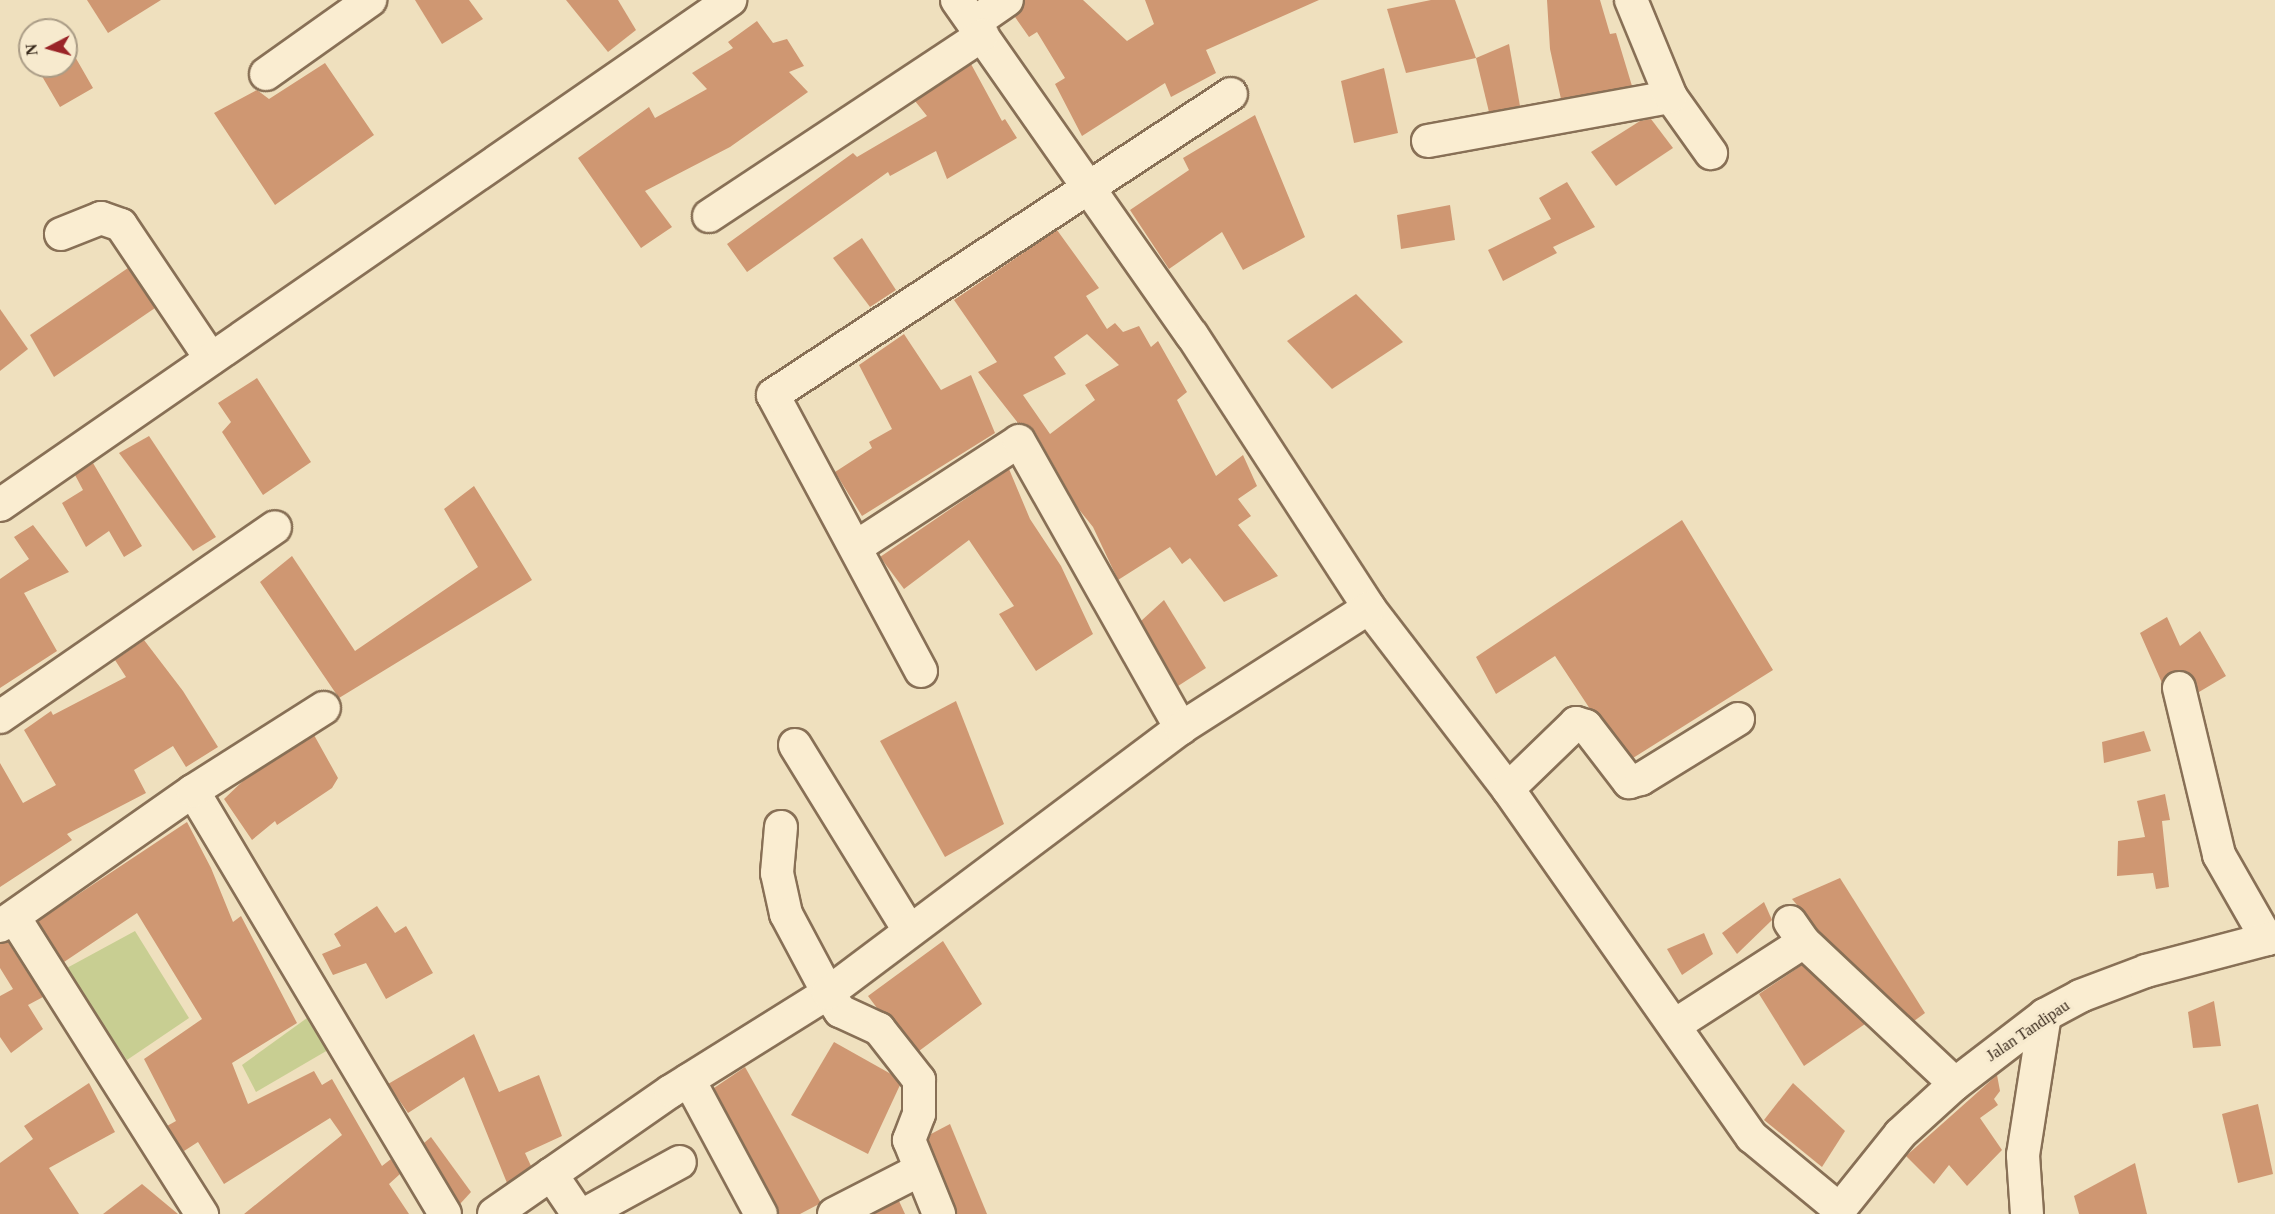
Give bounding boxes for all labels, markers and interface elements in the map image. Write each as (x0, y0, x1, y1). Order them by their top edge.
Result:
north arrow (18, 18, 78, 78)
text: N (23, 43, 41, 56)
street label: Jalan Tandipau (1983, 996, 2073, 1066)

